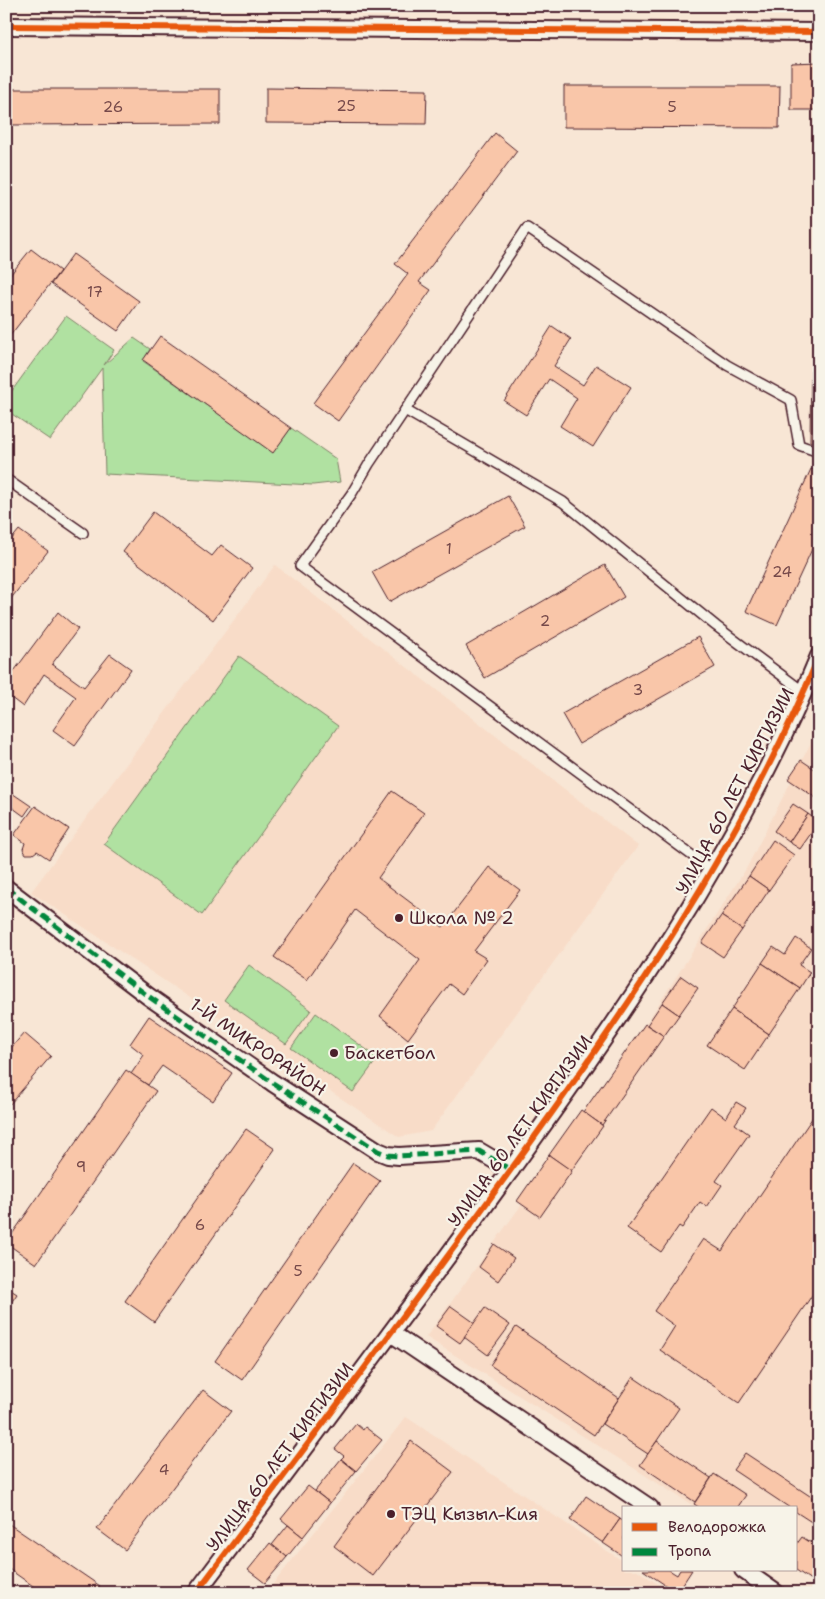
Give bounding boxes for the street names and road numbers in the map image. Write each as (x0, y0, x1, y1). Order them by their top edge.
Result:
street label: УЛИЦА 60 ЛЕТ КИРГИЗИИ (670, 683, 800, 899)
street label: 1-Й МИКРОРАЙОН (185, 992, 331, 1102)
street label: УЛИЦА 60 ЛЕТ КИРГИЗИИ (442, 1031, 598, 1231)
street label: УЛИЦА 60 ЛЕТ КИРГИЗИИ (201, 1358, 359, 1556)

